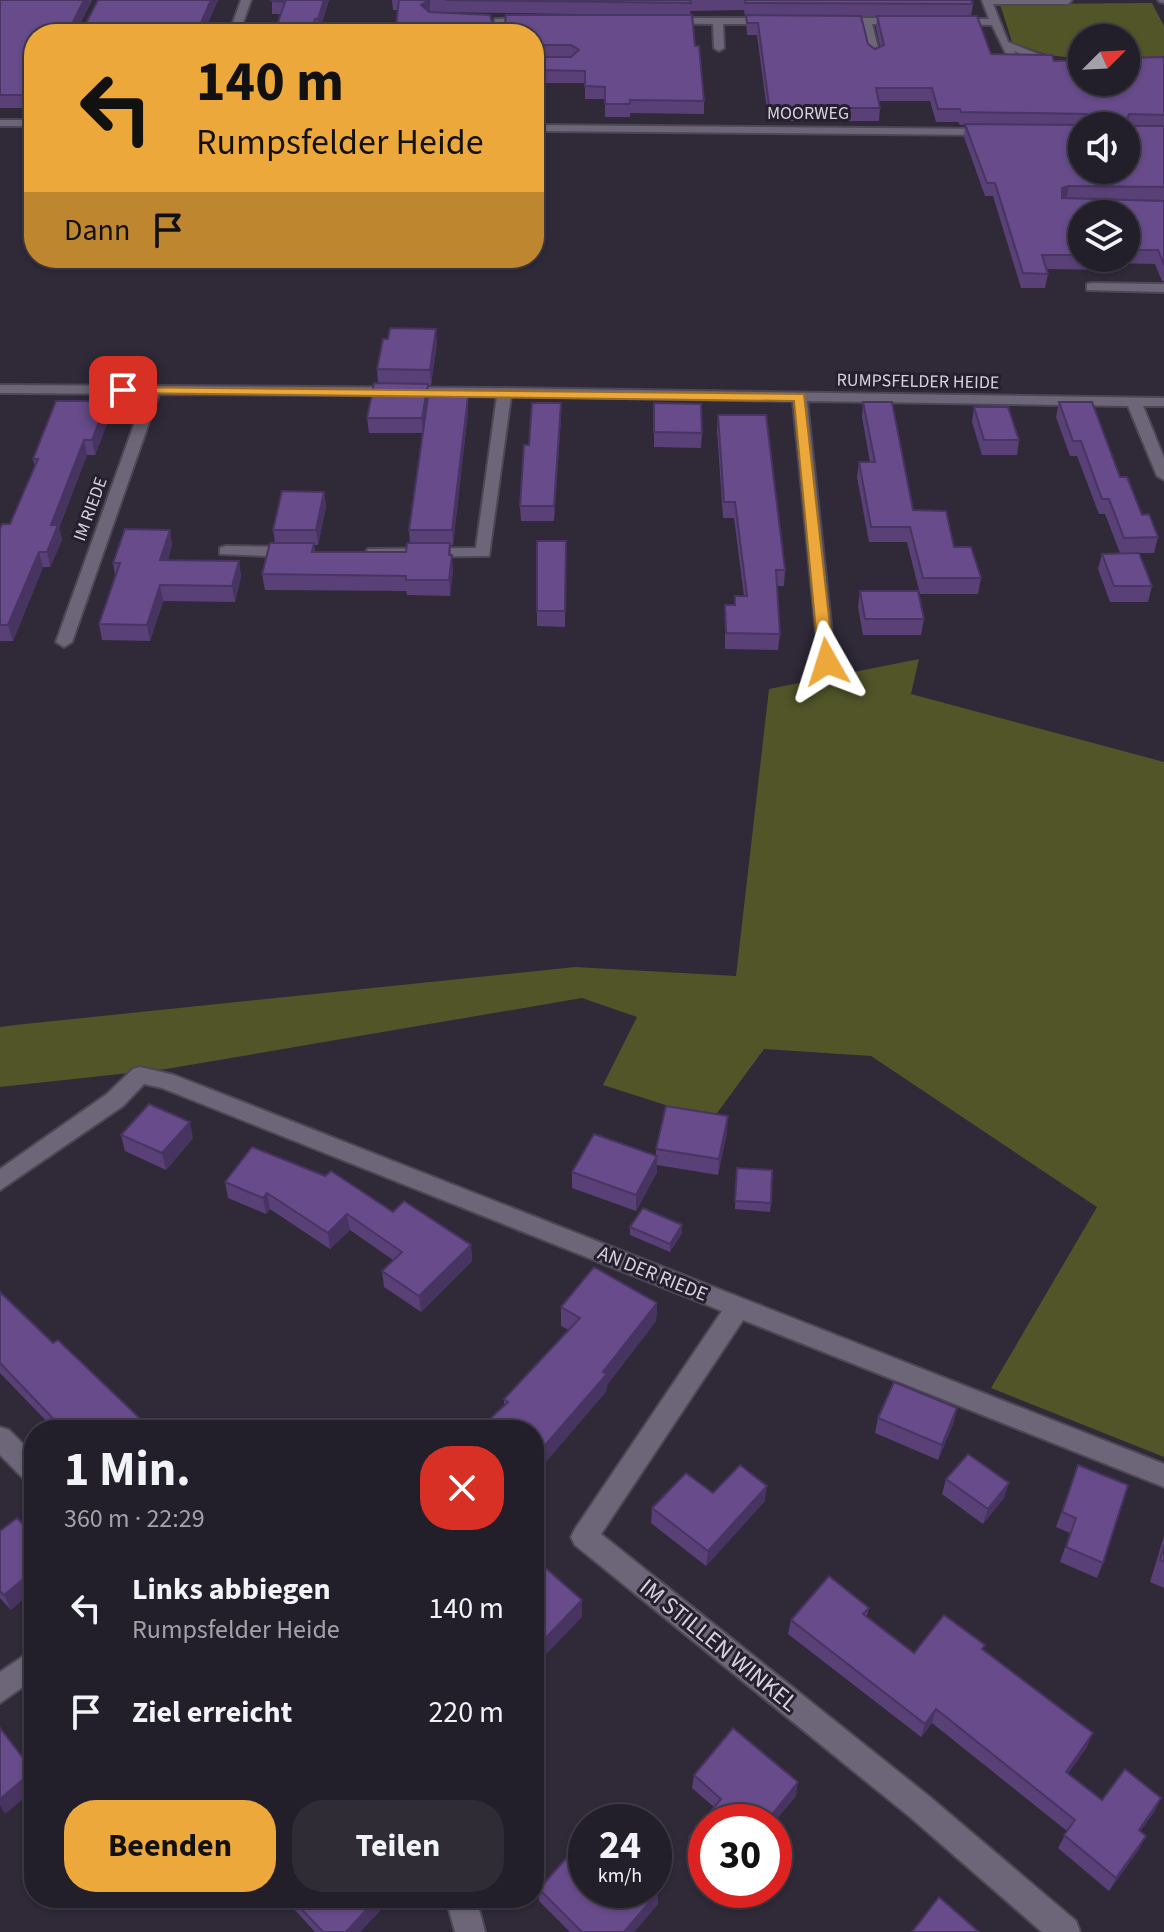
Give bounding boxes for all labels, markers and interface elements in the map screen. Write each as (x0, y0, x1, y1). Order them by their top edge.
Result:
north arrow (1068, 24, 1140, 96)
map controls (1068, 24, 1140, 272)
text: 140 m (196, 43, 344, 122)
icon: left (64, 56, 168, 160)
street label: MOORWEG (767, 101, 849, 126)
button: sound (1068, 112, 1140, 184)
text: Rumpsfelder Heide (196, 117, 484, 168)
button: layers (1068, 200, 1140, 272)
icon: arrive (146, 208, 190, 252)
text: Dann (64, 209, 130, 252)
pin (89, 356, 157, 424)
icon: arrive (101, 368, 145, 412)
street label: RUMPSFELDER HEIDE (836, 368, 999, 395)
street label: IM RIEDE (67, 474, 114, 545)
position arrow (785, 620, 869, 704)
street label: AN DER RIEDE (594, 1239, 712, 1309)
text: 1 Min. (64, 1436, 191, 1504)
button: close (420, 1446, 504, 1530)
text: 360 m · 22:29 (64, 1500, 205, 1537)
text: Links abbiegen (132, 1568, 331, 1611)
street label: IM STILLEN WINKEL (632, 1570, 806, 1721)
icon: left (64, 1586, 108, 1630)
text: 140 m (428, 1587, 504, 1630)
text: Rumpsfelder Heide (132, 1611, 340, 1648)
icon: arrive (64, 1690, 108, 1734)
text: Ziel erreicht (132, 1691, 292, 1734)
text: 220 m (428, 1691, 504, 1734)
button: Beenden (64, 1800, 276, 1892)
button: Teilen (292, 1800, 504, 1892)
speed limit sign: 30 (688, 1804, 792, 1908)
text: 24 (599, 1817, 641, 1874)
text: km/h (598, 1862, 642, 1890)

